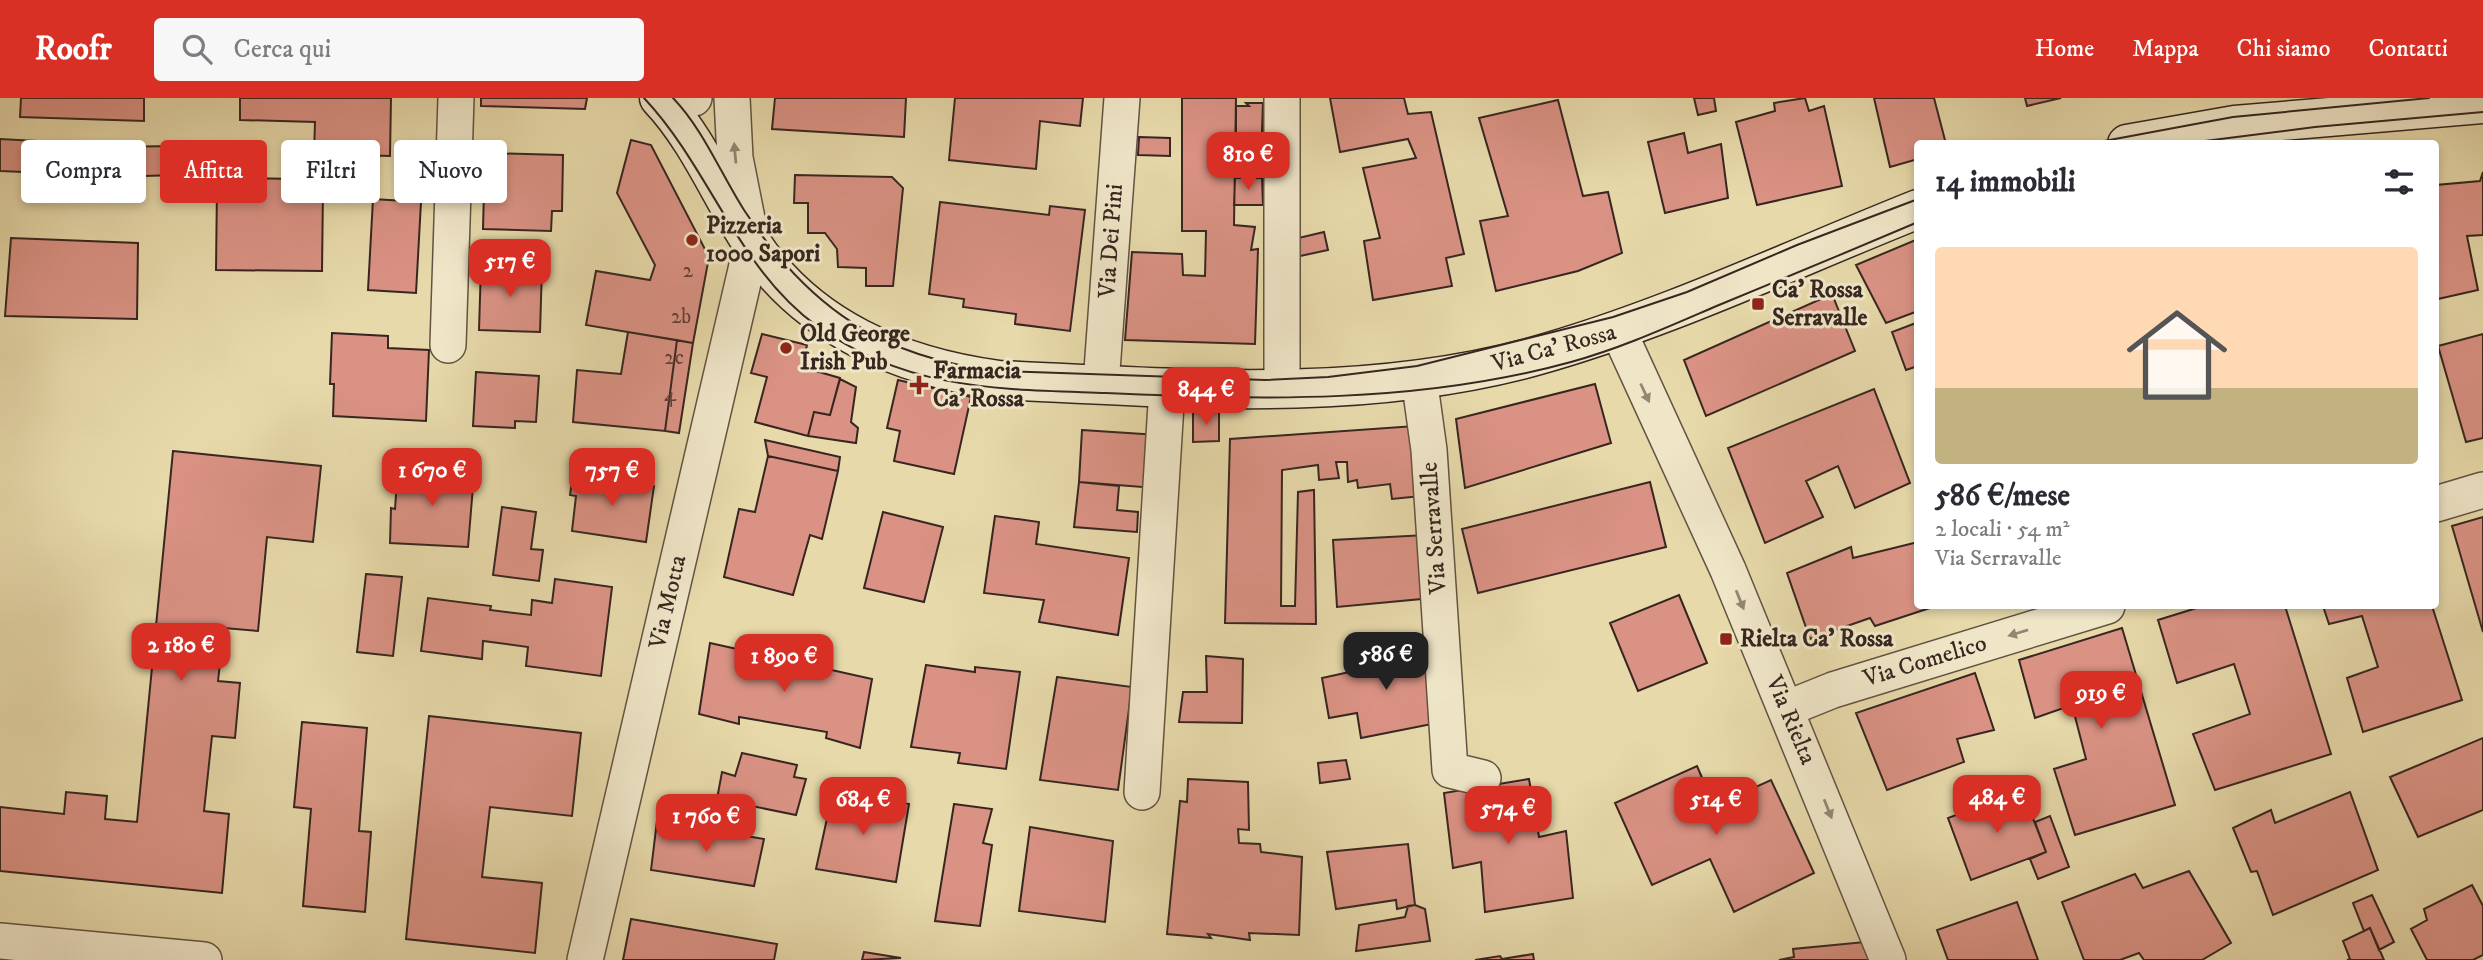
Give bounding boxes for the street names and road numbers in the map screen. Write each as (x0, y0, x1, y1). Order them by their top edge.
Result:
street label: Via Dei Pini (1092, 183, 1130, 300)
street label: Via Ca' Rossa (1488, 317, 1620, 379)
street label: Via Serravalle (1414, 461, 1454, 596)
street label: Via Motta (642, 551, 694, 653)
street label: Via Comelico (1859, 628, 1990, 694)
street label: Via Rielta (1759, 670, 1823, 770)

